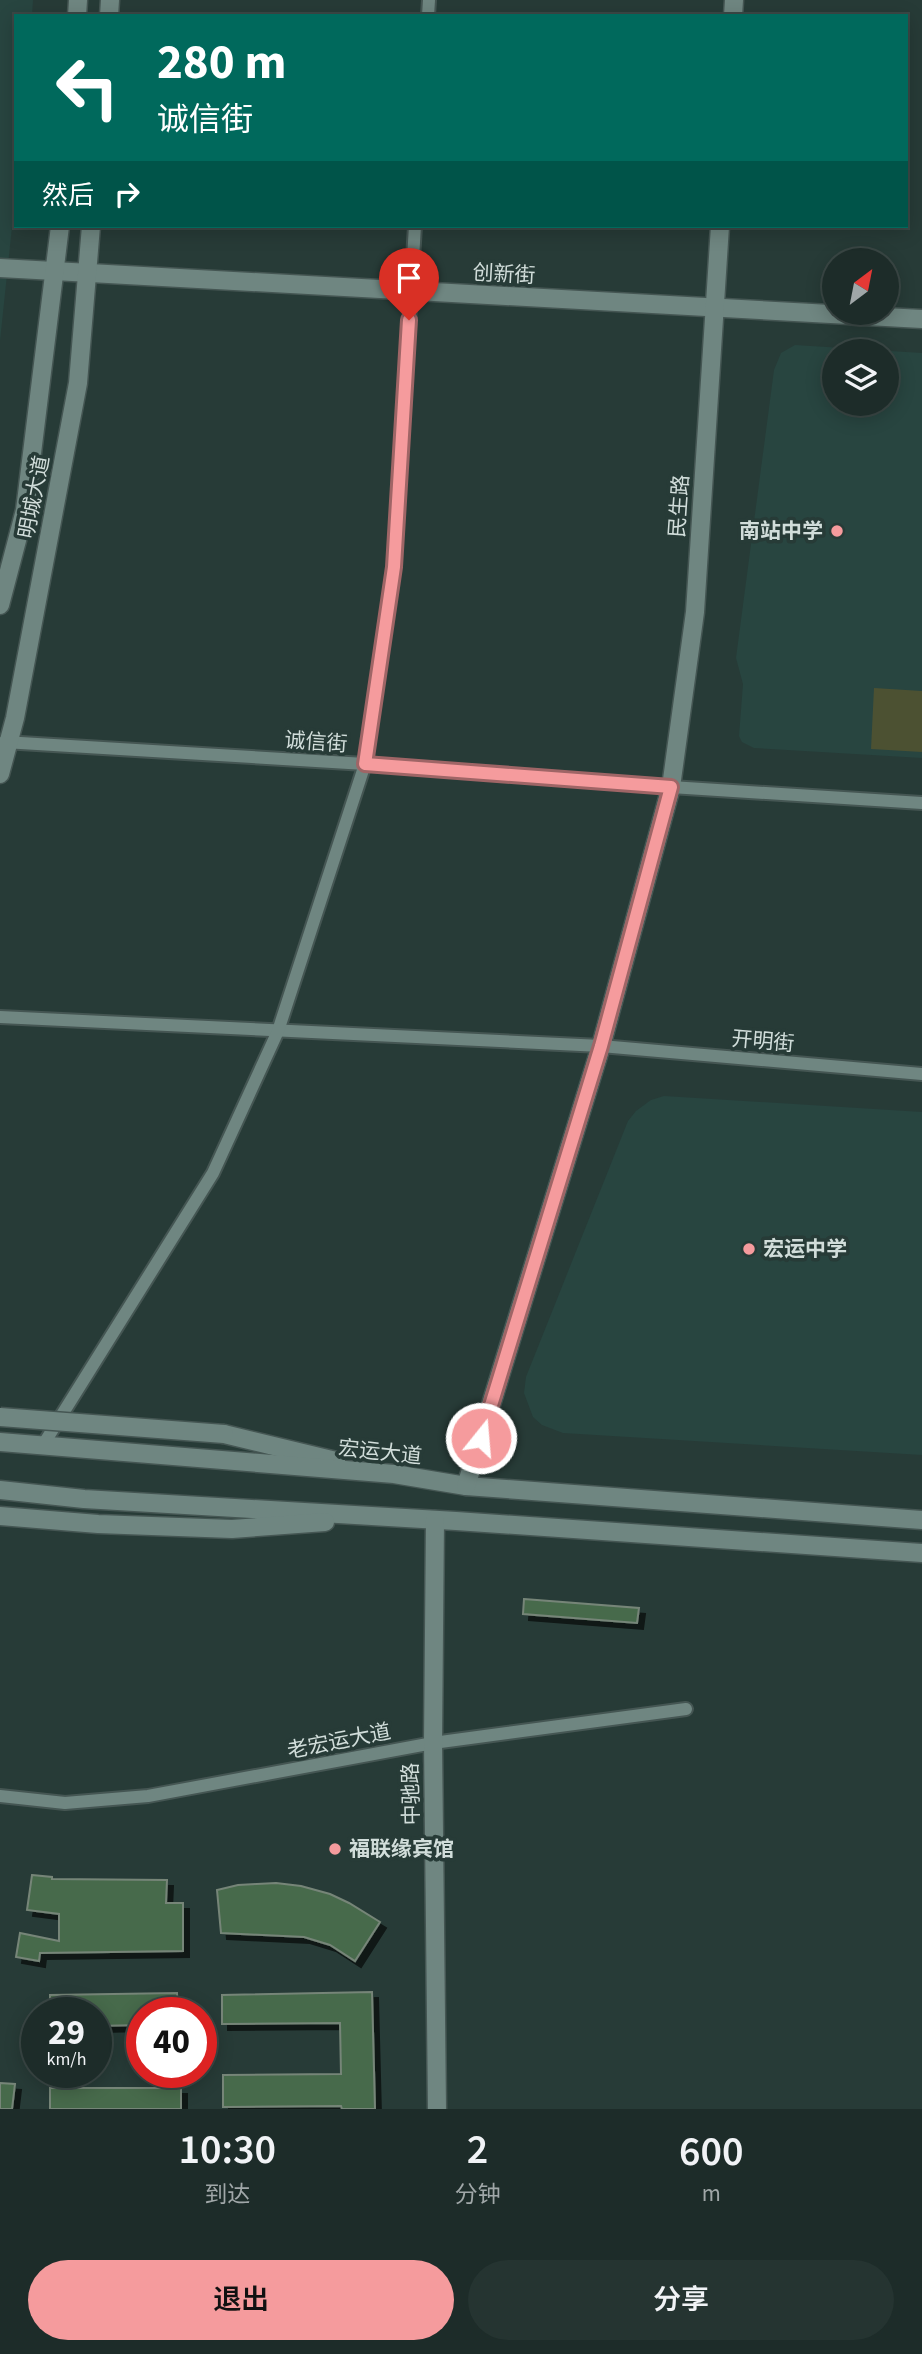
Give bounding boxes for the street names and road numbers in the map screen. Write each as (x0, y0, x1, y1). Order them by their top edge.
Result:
street label: 创新街 (472, 257, 536, 291)
street label: 明城大道 (11, 453, 57, 541)
street label: 民生路 (662, 474, 696, 538)
street label: 诚信街 (284, 725, 348, 759)
street label: 开明街 (730, 1023, 796, 1059)
street label: 宏运大道 (337, 1433, 423, 1471)
street label: 老宏运大道 (285, 1716, 393, 1766)
street label: 中驰路 (395, 1762, 427, 1826)

